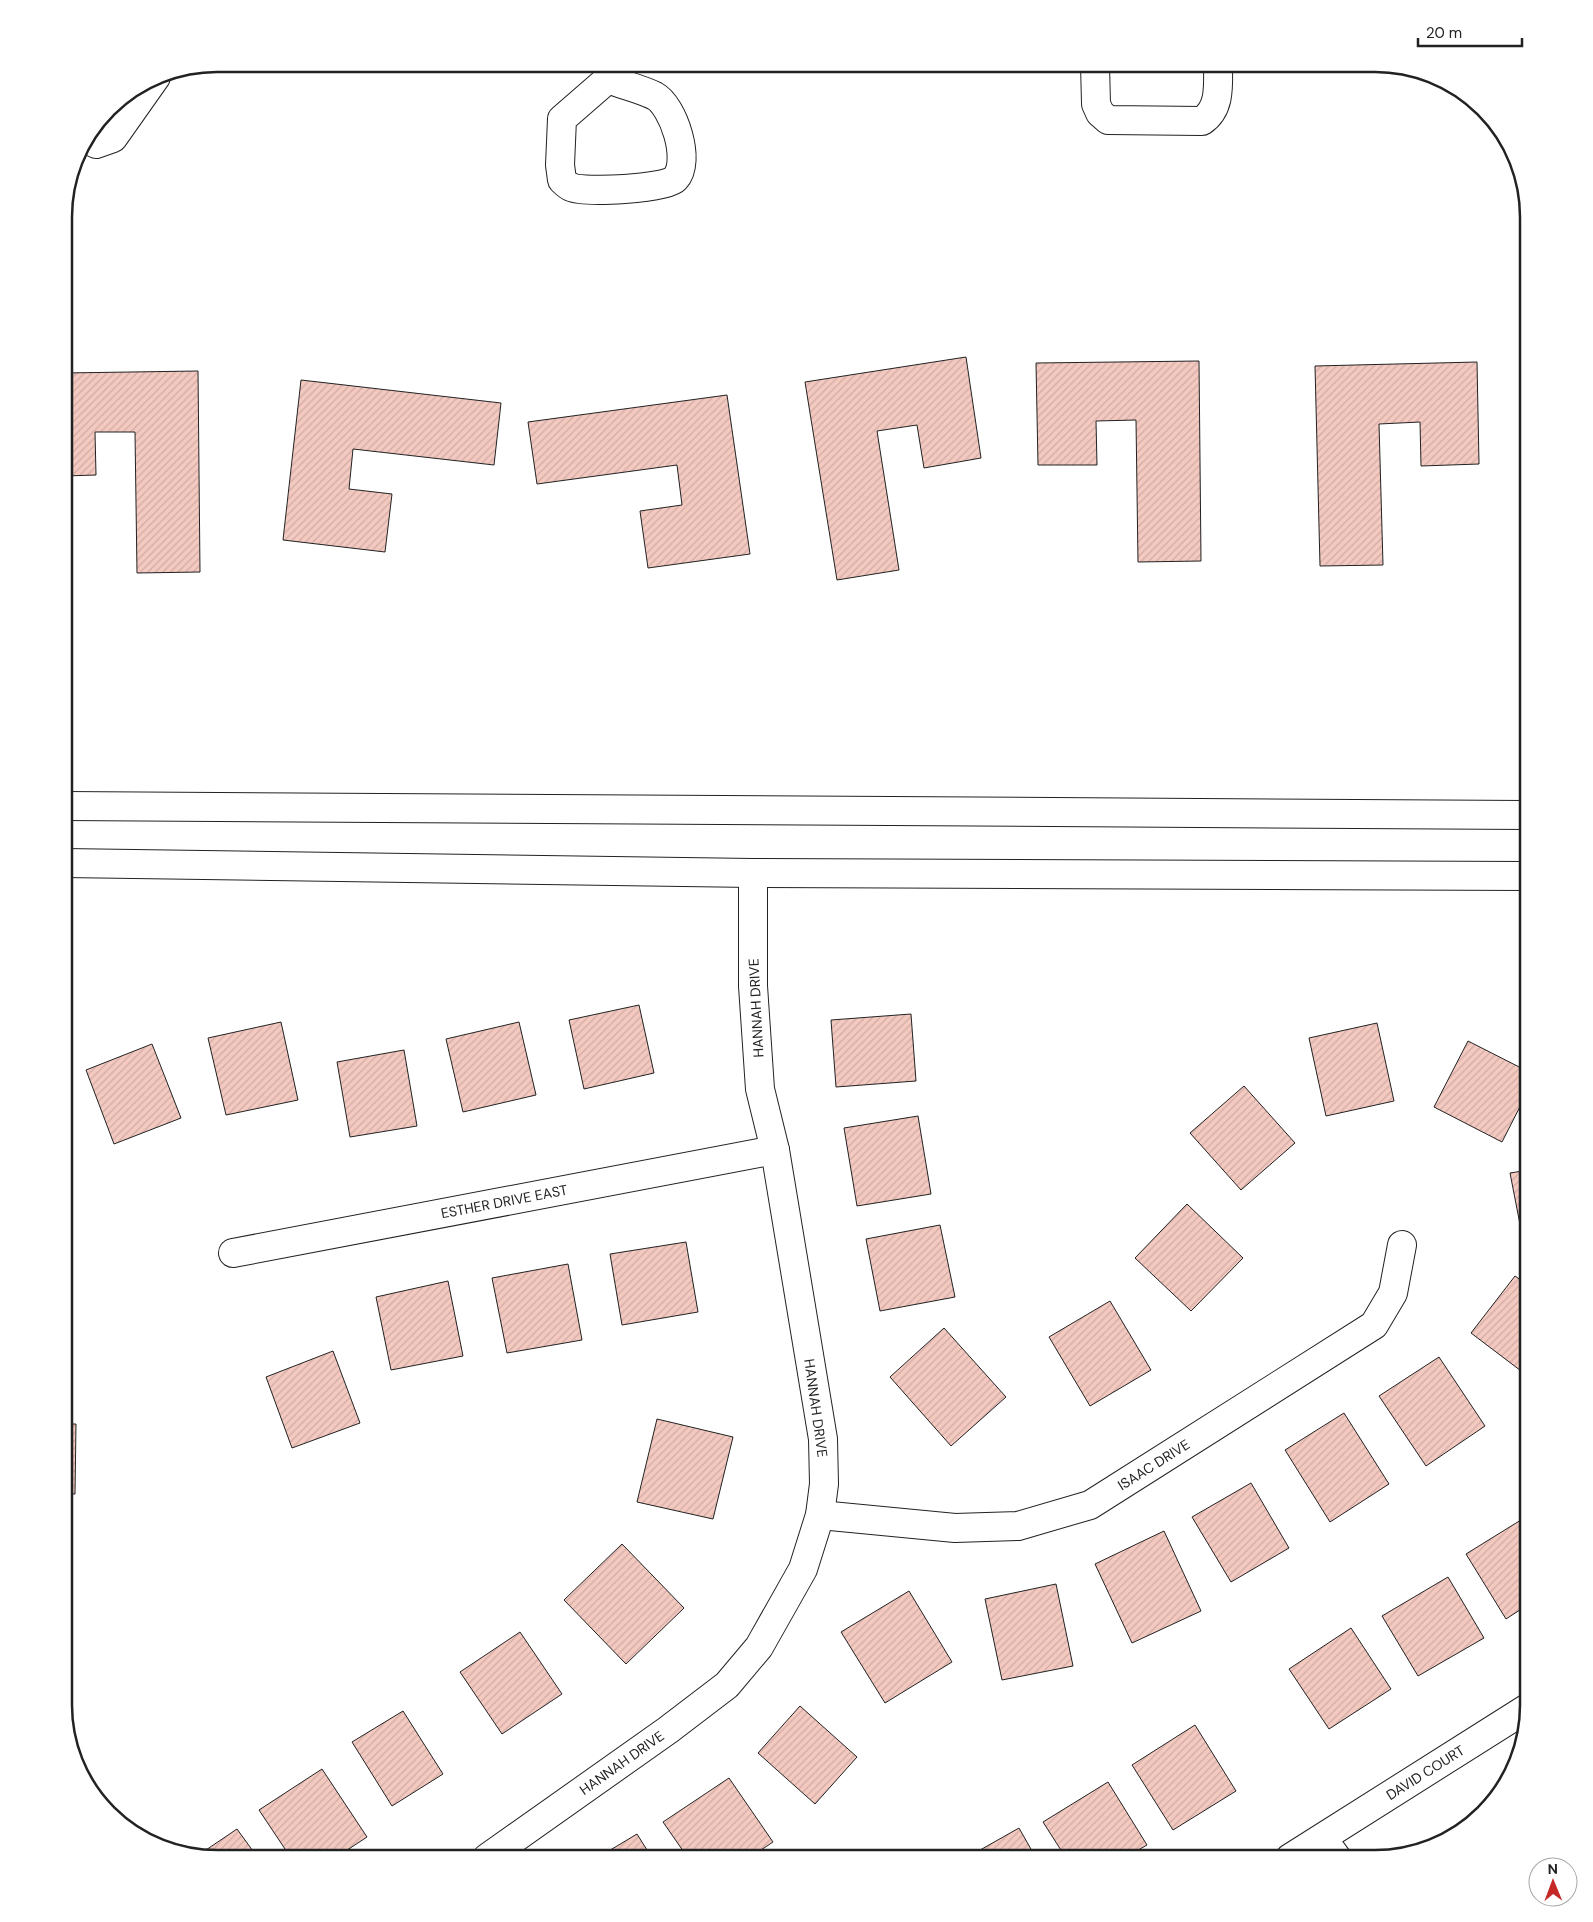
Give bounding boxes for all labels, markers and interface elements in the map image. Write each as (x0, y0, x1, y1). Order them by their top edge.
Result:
scale bar (1418, 15, 1522, 47)
text: 20 m (1426, 23, 1462, 43)
street label: HANNAH DRIVE (744, 958, 768, 1058)
street label: ESTHER DRIVE EAST (439, 1181, 569, 1222)
street label: HANNAH DRIVE (800, 1358, 832, 1458)
street label: ISAAC DRIVE (1114, 1435, 1193, 1494)
street label: HANNAH DRIVE (576, 1727, 668, 1799)
street label: DAVID COURT (1383, 1741, 1468, 1804)
north arrow (1528, 1857, 1578, 1907)
text: N (1548, 1860, 1558, 1878)

